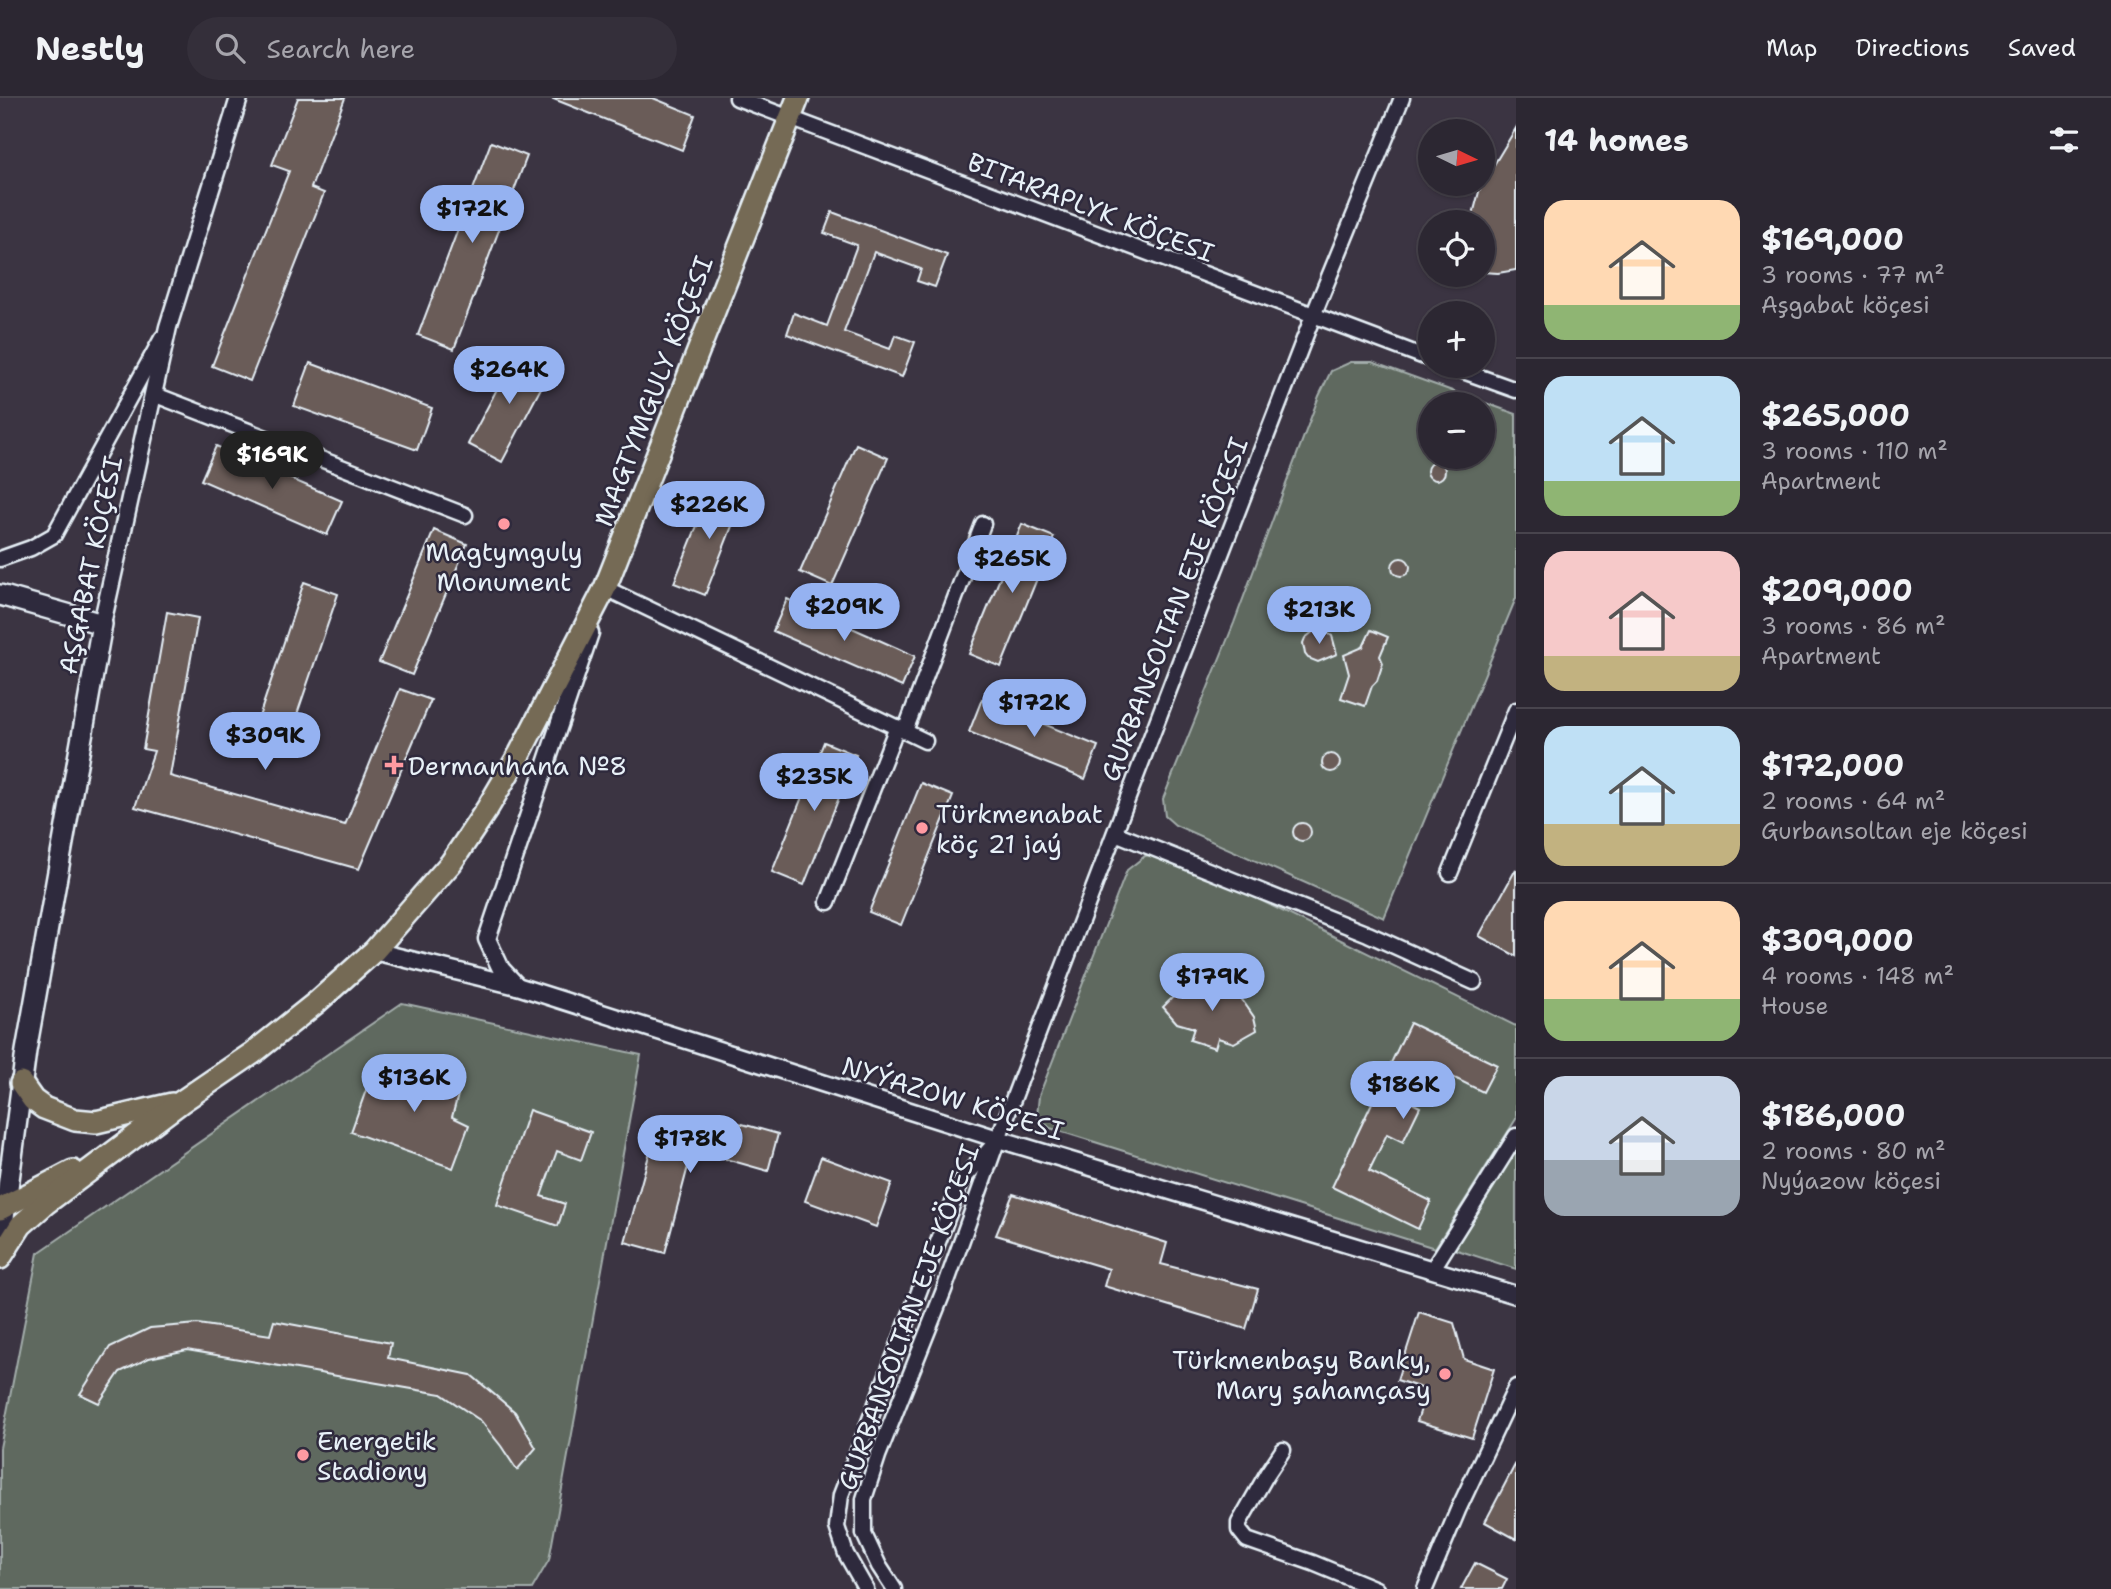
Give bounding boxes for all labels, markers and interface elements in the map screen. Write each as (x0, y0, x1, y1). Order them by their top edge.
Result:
search box (187, 17, 677, 80)
text: Nestly (35, 26, 145, 71)
icon: search (211, 29, 249, 67)
text: Search here (267, 31, 415, 66)
text: Map (1766, 32, 1817, 64)
text: Directions (1855, 32, 1970, 64)
text: Saved (2008, 32, 2076, 64)
north arrow (1418, 119, 1494, 196)
map controls (1418, 119, 1495, 469)
text: 14 homes (1544, 120, 1689, 161)
icon: filters (2045, 121, 2083, 159)
street label: BITARAPLYK KÖÇESI (963, 144, 1219, 270)
pin: $172K (423, 186, 521, 245)
text: $172K (436, 193, 508, 223)
button: locate (1418, 210, 1495, 287)
text: $169,000 (1761, 219, 1904, 260)
icon: home (1600, 228, 1684, 312)
street label: MAGTYMGULY KÖÇESI (585, 251, 721, 531)
text: 3 rooms · 77 m² (1761, 260, 1945, 290)
text: Aşgabat köçesi (1761, 290, 1930, 320)
button: + (1418, 301, 1495, 378)
pin: $264K (460, 346, 558, 406)
text: $264K (470, 354, 548, 384)
button: − (1418, 392, 1495, 469)
text: $265,000 (1761, 395, 1910, 436)
icon: home (1600, 404, 1684, 488)
pin: $169K (223, 432, 321, 491)
street label: GURBANSOLTAN EJE KÖÇESI (1092, 432, 1256, 786)
text: 3 rooms · 110 m² (1761, 436, 1948, 466)
text: $169K (236, 439, 308, 469)
street label: AŞGABAT KÖÇESI (50, 453, 130, 677)
text: Apartment (1761, 466, 1881, 496)
pin: $226K (660, 482, 758, 541)
text: $226K (670, 489, 748, 519)
marker: Magtymguly Monument (496, 516, 512, 532)
place label: Magtymguly Monument (425, 534, 583, 599)
pin: $265K (963, 536, 1061, 595)
text: $265K (974, 543, 1050, 573)
text: $209,000 (1761, 570, 1913, 611)
icon: home (1600, 579, 1684, 663)
pin: $209K (795, 584, 893, 643)
pin: $213K (1270, 587, 1368, 646)
text: $209K (805, 591, 883, 621)
text: $213K (1283, 594, 1355, 624)
text: 3 rooms · 86 m² (1761, 611, 1946, 641)
text: Apartment (1761, 641, 1881, 671)
pin: $172K (985, 680, 1083, 739)
text: $172K (998, 687, 1070, 717)
pin: $309K (216, 712, 314, 772)
text: $309K (225, 720, 305, 750)
text: $172,000 (1761, 745, 1904, 786)
place label: Dermanhana №8 (408, 748, 627, 783)
pin: $235K (765, 754, 863, 813)
icon: home (1600, 754, 1684, 838)
marker: Dermanhana №8 (386, 757, 402, 773)
text: $235K (775, 761, 853, 791)
text: 2 rooms · 64 m² (1761, 786, 1945, 816)
place label: Türkmenabat köç 21 jaý (936, 796, 1103, 861)
text: Gurbansoltan eje köçesi (1761, 816, 2028, 846)
marker: Türkmenabat köç 21 jaý (914, 820, 930, 836)
text: $309,000 (1761, 920, 1914, 961)
icon: home (1600, 929, 1684, 1013)
pin: $179K (1163, 954, 1261, 1013)
text: $179K (1176, 961, 1248, 991)
text: 4 rooms · 148 m² (1761, 961, 1954, 991)
text: House (1761, 991, 1829, 1021)
street label: NYÝAZOW KÖÇESI (838, 1048, 1068, 1148)
pin: $136K (365, 1054, 463, 1114)
text: $136K (378, 1062, 450, 1092)
pin: $186K (1354, 1062, 1452, 1121)
text: $186K (1366, 1069, 1440, 1099)
text: $186,000 (1761, 1095, 1906, 1136)
icon: home (1600, 1104, 1684, 1188)
pin: $178K (641, 1116, 739, 1175)
text: $178K (654, 1123, 726, 1153)
text: 2 rooms · 80 m² (1761, 1136, 1946, 1166)
street label: GURBANSOLTAN EJE KÖÇESI (829, 1139, 987, 1495)
text: Nyýazow köçesi (1761, 1166, 1941, 1196)
place label: Türkmenbaşy Banky, Mary şahamçasy (1172, 1342, 1431, 1407)
marker: Türkmenbaşy Banky, Mary şahamçasy (1437, 1366, 1453, 1382)
place label: Energetik Stadiony (317, 1423, 437, 1488)
marker: Energetik Stadiony (295, 1447, 311, 1463)

